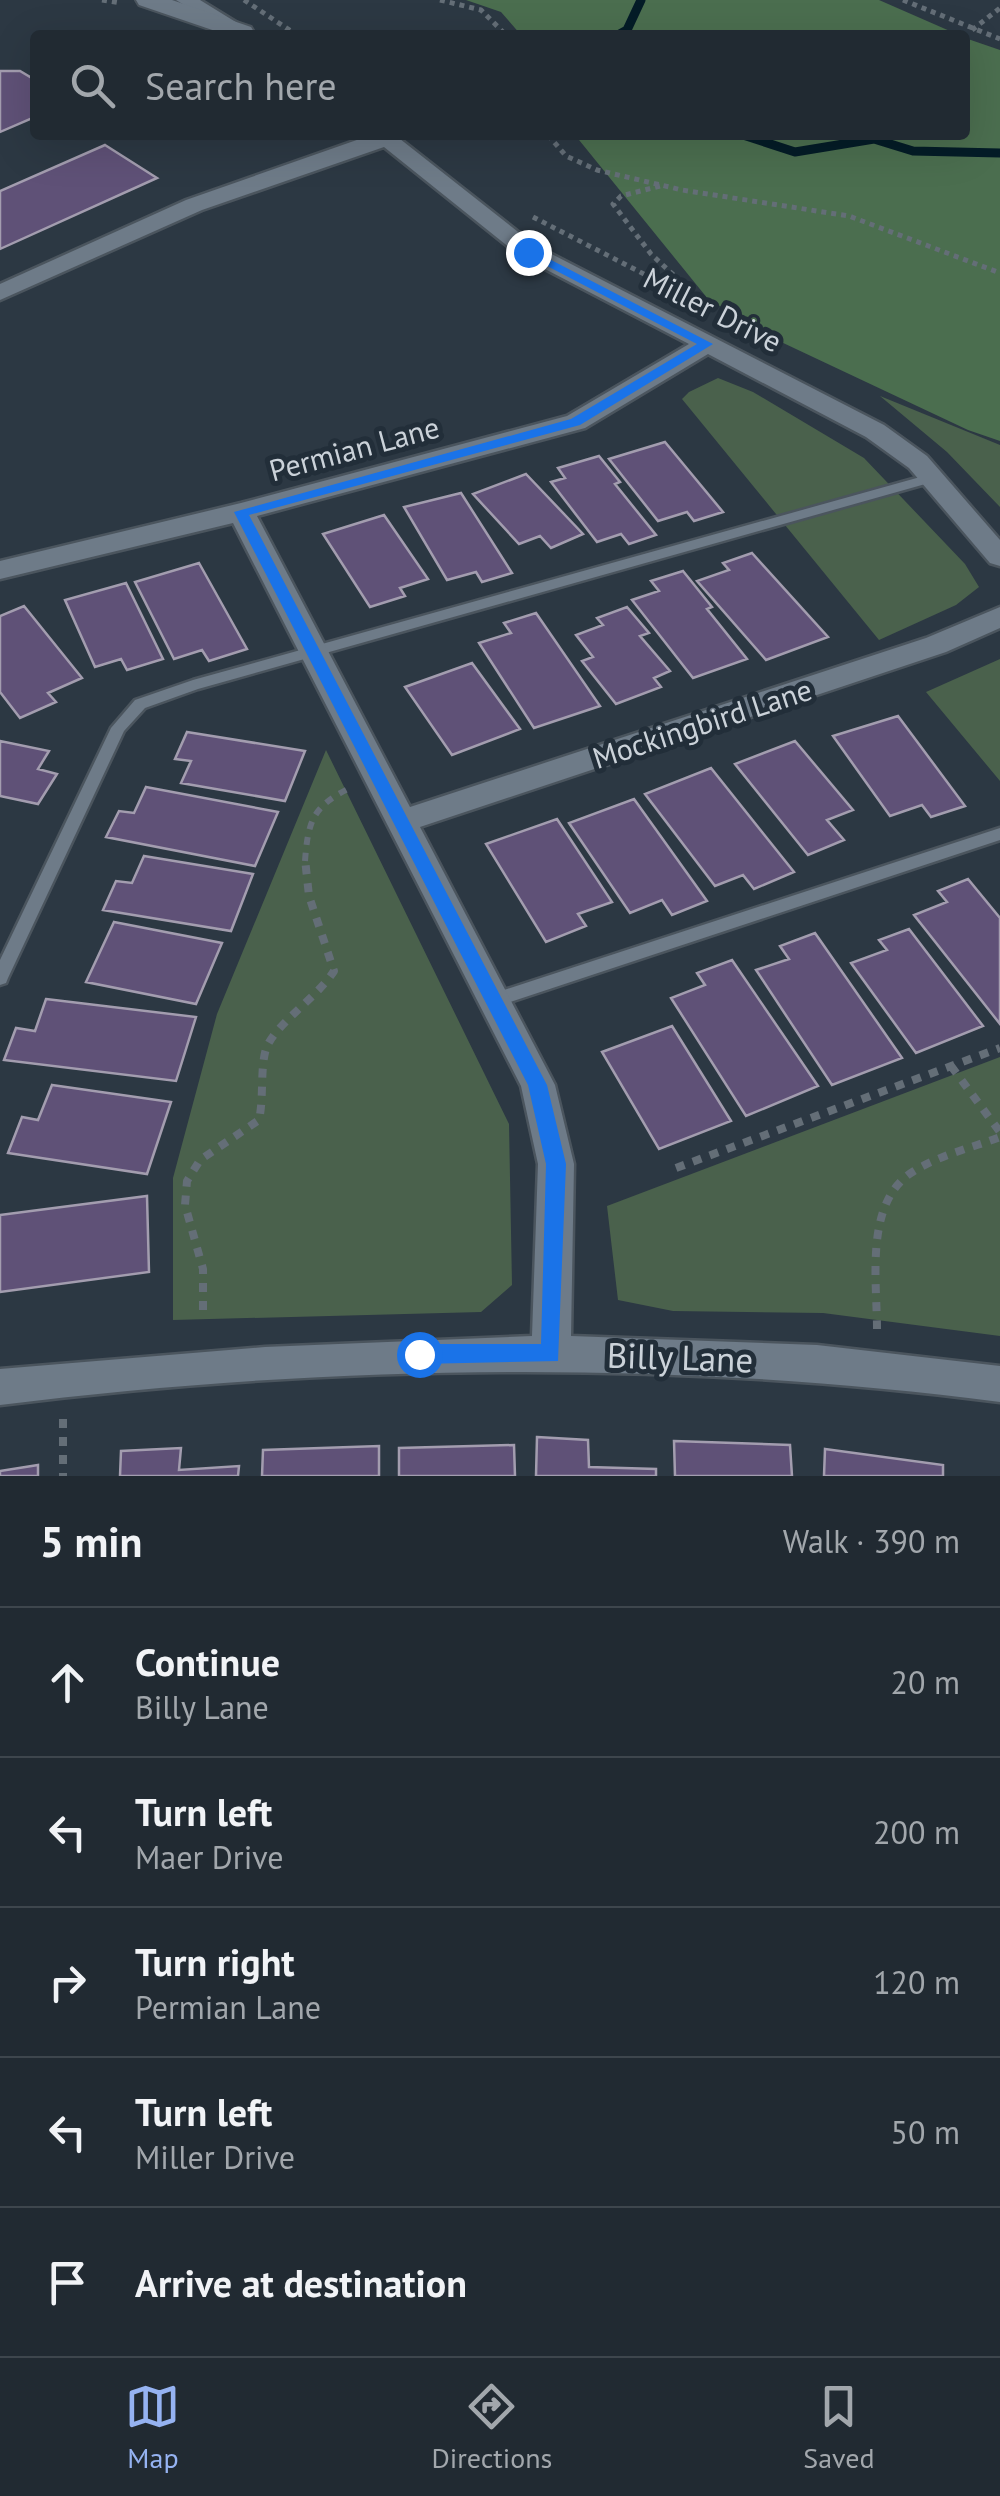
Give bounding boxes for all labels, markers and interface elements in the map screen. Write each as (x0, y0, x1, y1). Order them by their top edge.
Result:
search box (30, 30, 970, 140)
icon: search (65, 58, 120, 113)
text: Search here (145, 61, 337, 110)
route end (506, 230, 552, 276)
street label: Miller Drive (637, 258, 789, 360)
street label: Permian Lane (265, 407, 443, 489)
street label: Mockingbird Lane (587, 669, 817, 777)
street label: Billy Lane (606, 1331, 754, 1383)
route start (397, 1332, 443, 1378)
text: 5 min (40, 1514, 142, 1569)
text: Walk · 390 m (783, 1520, 960, 1562)
text: Continue (135, 1637, 280, 1686)
icon: ahead (40, 1655, 95, 1710)
text: 20 m (891, 1661, 960, 1703)
text: Billy Lane (135, 1686, 269, 1728)
text: Turn left (135, 1787, 272, 1836)
icon: left (40, 1805, 95, 1860)
text: 200 m (873, 1811, 960, 1853)
text: Maer Drive (135, 1836, 284, 1878)
text: Turn right (135, 1937, 295, 1986)
icon: right (40, 1955, 95, 2010)
text: 120 m (873, 1961, 960, 2003)
text: Permian Lane (135, 1986, 321, 2028)
text: Turn left (135, 2087, 272, 2136)
icon: left (40, 2105, 95, 2160)
text: 50 m (891, 2111, 960, 2153)
text: Miller Drive (135, 2136, 295, 2178)
icon: arrive (40, 2255, 95, 2310)
text: Arrive at destination (135, 2258, 467, 2307)
tab: Map (125, 2379, 180, 2476)
tab: Directions (431, 2379, 552, 2476)
tab: Saved (803, 2379, 875, 2476)

